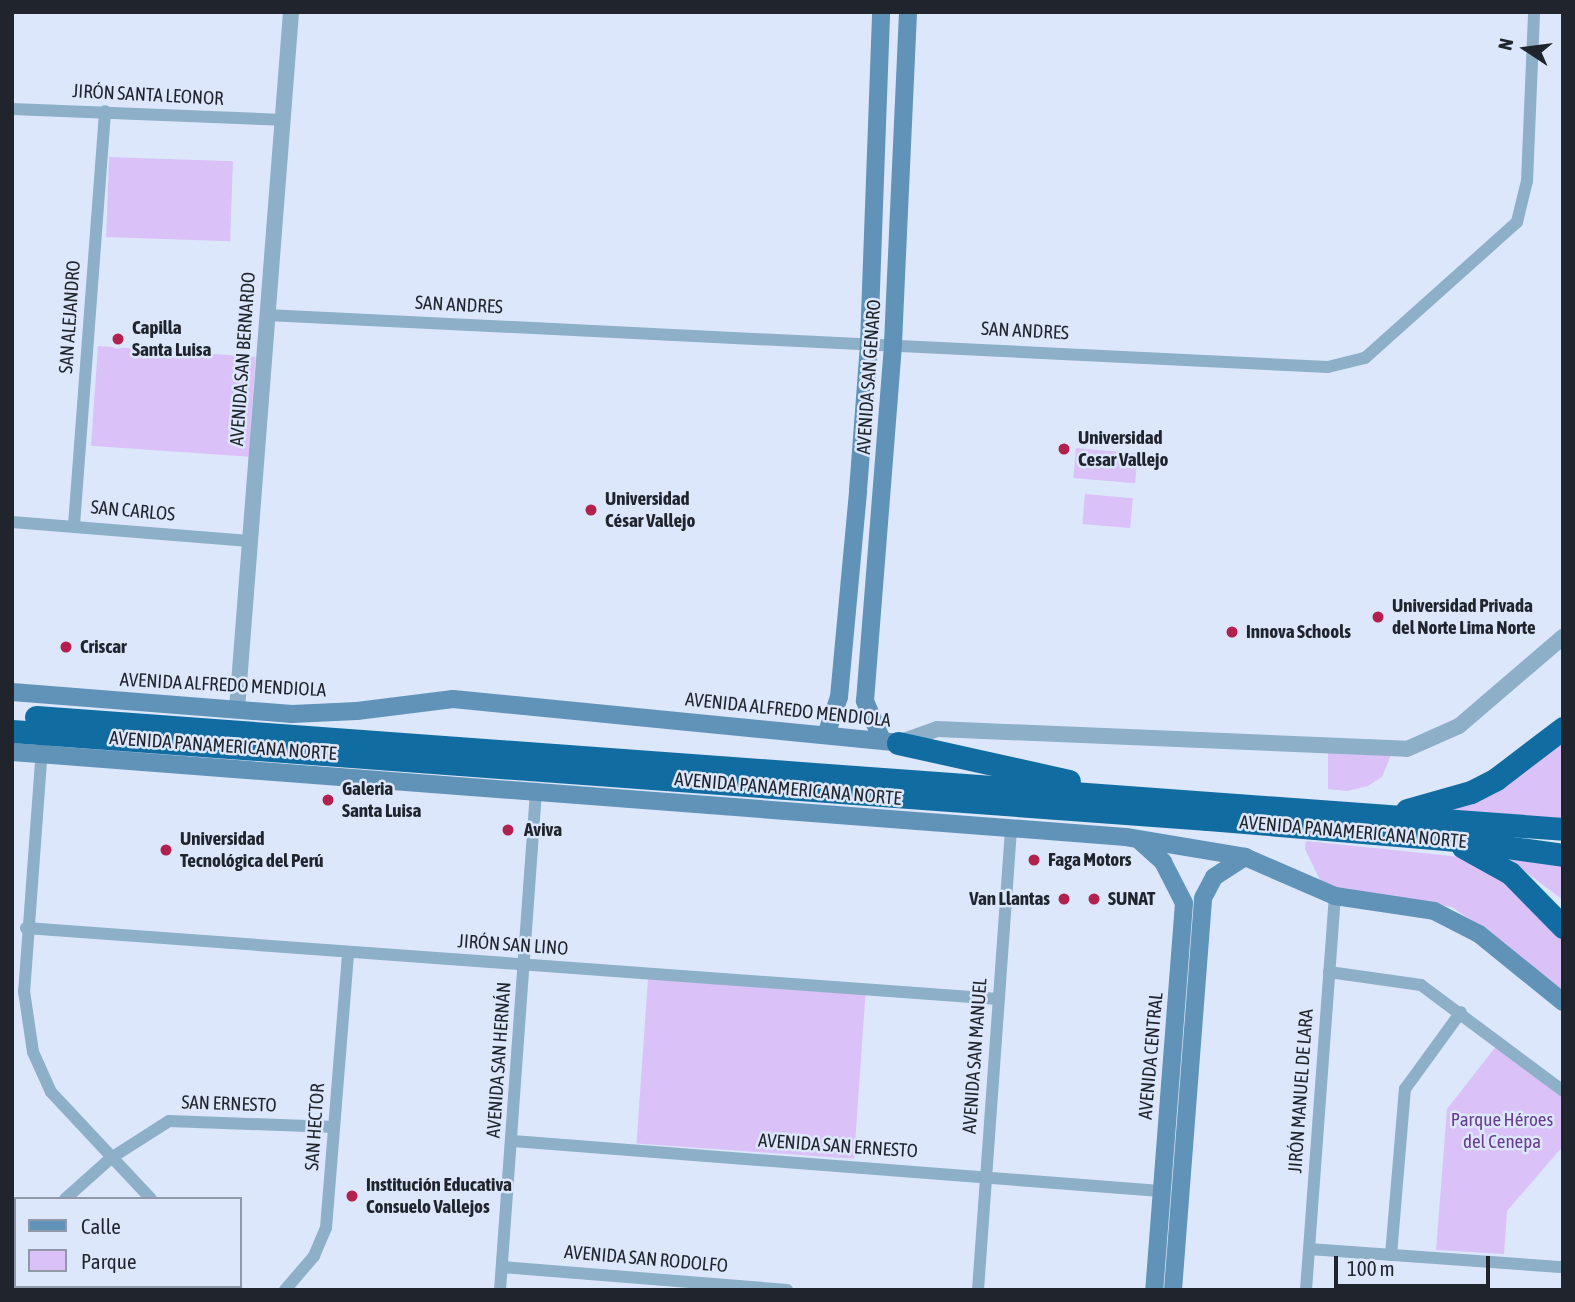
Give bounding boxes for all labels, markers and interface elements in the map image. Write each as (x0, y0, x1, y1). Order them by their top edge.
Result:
north arrow (1491, 14, 1561, 84)
text: N (1494, 36, 1518, 52)
street label: JIRÓN SANTA LEONOR (72, 80, 224, 110)
street label: SAN ALEJANDRO (55, 260, 85, 374)
street label: AVENIDA SAN BERNARDO (226, 271, 260, 447)
street label: SAN ANDRES (415, 291, 503, 319)
street label: AVENIDA SAN GENARO (852, 299, 886, 455)
place label: Capilla Santa Luisa (132, 317, 211, 361)
street label: SAN ANDRES (981, 317, 1069, 345)
marker: Capilla Santa Luisa (110, 331, 126, 347)
place label: Universidad Cesar Vallejo (1078, 427, 1168, 471)
marker: Universidad Cesar Vallejo (1056, 441, 1072, 457)
place label: Universidad César Vallejo (605, 488, 695, 532)
street label: SAN CARLOS (90, 496, 176, 526)
marker: Universidad César Vallejo (583, 502, 599, 518)
place label: Universidad Privada del Norte Lima Norte (1392, 595, 1536, 639)
marker: Universidad Privada del Norte Lima Norte (1370, 609, 1386, 625)
place label: Innova Schools (1246, 621, 1351, 643)
marker: Innova Schools (1224, 624, 1240, 640)
place label: Criscar (80, 636, 127, 658)
marker: Criscar (58, 639, 74, 655)
street label: AVENIDA ALFREDO MENDIOLA (119, 668, 327, 702)
street label: AVENIDA ALFREDO MENDIOLA (684, 688, 892, 732)
street label: AVENIDA PANAMERICANA NORTE (109, 727, 337, 765)
street label: AVENIDA PANAMERICANA NORTE (674, 768, 902, 810)
place label: Galeria Santa Luisa (342, 778, 421, 822)
marker: Galeria Santa Luisa (320, 792, 336, 808)
street label: AVENIDA PANAMERICANA NORTE (1239, 811, 1467, 853)
place label: Aviva (524, 819, 562, 841)
marker: Aviva (498, 820, 518, 840)
place label: Universidad Tecnológica del Perú (180, 828, 323, 872)
marker: Universidad Tecnológica del Perú (158, 842, 174, 858)
place label: Faga Motors (1048, 849, 1132, 871)
marker: Faga Motors (1026, 852, 1042, 868)
place label: Van Llantas (969, 888, 1050, 910)
place label: SUNAT (1108, 888, 1155, 910)
marker: Van Llantas (1056, 891, 1072, 907)
marker: SUNAT (1086, 891, 1102, 907)
street label: JIRÓN SAN LINO (457, 930, 569, 960)
street label: AVENIDA SAN MANUEL (958, 977, 992, 1135)
street label: AVENIDA SAN HERNÁN (482, 981, 516, 1139)
street label: AVENIDA CENTRAL (1134, 992, 1168, 1120)
street label: JIRÓN MANUEL DE LARA (1284, 1008, 1318, 1174)
street label: SAN HECTOR (301, 1083, 329, 1171)
street label: SAN ERNESTO (181, 1091, 277, 1117)
park label: Parque Héroes del Cenepa (1451, 1109, 1553, 1153)
street label: AVENIDA SAN ERNESTO (757, 1129, 919, 1163)
place label: Institución Educativa Consuelo Vallejos (366, 1174, 512, 1218)
marker: Institución Educativa Consuelo Vallejos (344, 1188, 360, 1204)
legend (14, 1197, 242, 1288)
text: Calle (81, 1214, 121, 1238)
street label: AVENIDA SAN RODOLFO (563, 1240, 729, 1278)
scale bar (1337, 1242, 1493, 1286)
text: Parque (81, 1249, 136, 1273)
text: 100 m (1347, 1256, 1395, 1280)

